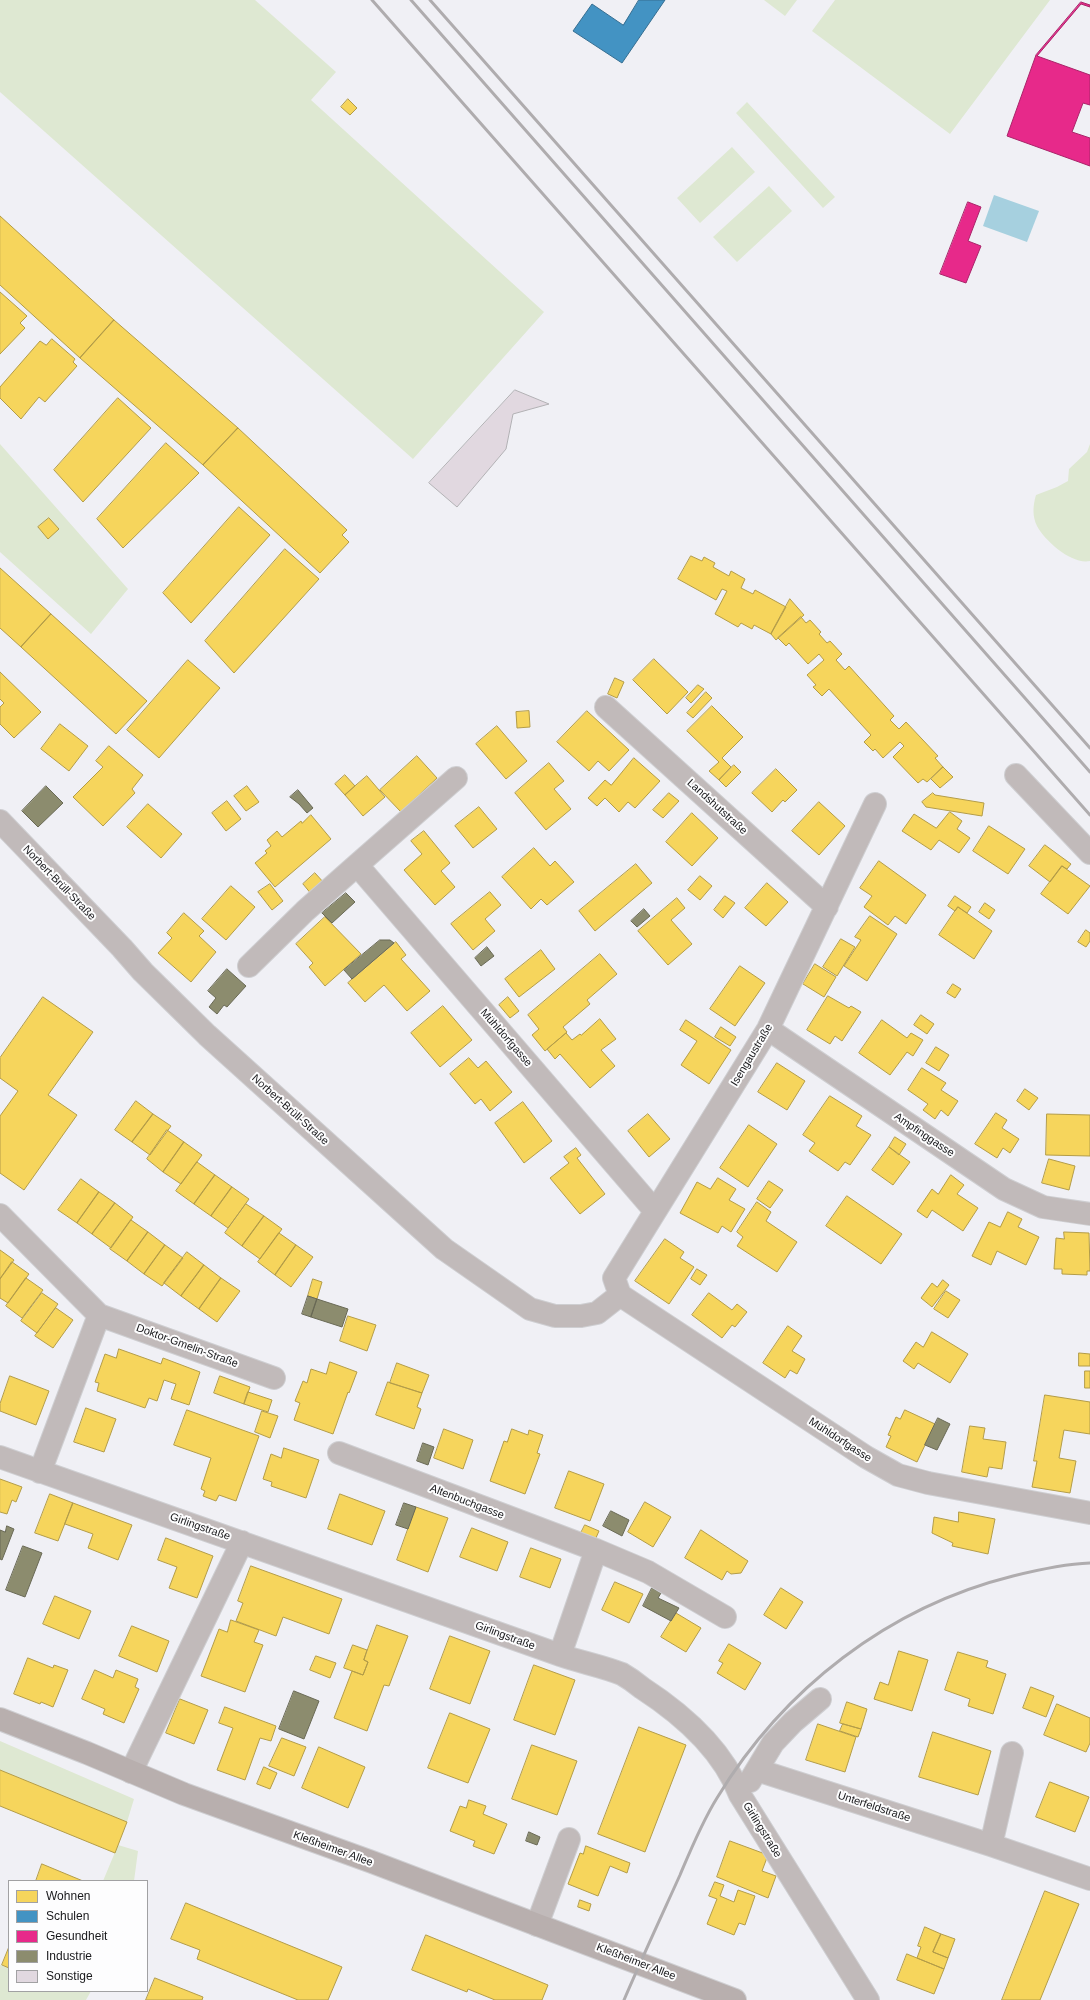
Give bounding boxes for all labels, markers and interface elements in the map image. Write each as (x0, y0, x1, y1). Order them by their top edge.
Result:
street label: Landshutstraße (684, 777, 750, 837)
street label: Norbert-Brüll-Straße (20, 843, 98, 923)
street label: Mühldorfgasse (477, 1006, 535, 1070)
street label: Isengaustraße (728, 1021, 776, 1089)
street label: Norbert-Brüll-Straße (249, 1072, 331, 1148)
street label: Ampfinggasse (891, 1110, 957, 1160)
street label: Doktor-Gmelin-Straße (134, 1321, 240, 1371)
street label: Mühldorfgasse (806, 1415, 874, 1465)
street label: Altenbuchgasse (428, 1482, 506, 1522)
street label: Girlingstraße (168, 1511, 232, 1543)
street label: Girlingstraße (473, 1619, 537, 1653)
street label: Unterfeldstraße (836, 1789, 912, 1825)
street label: Girlingstraße (740, 1800, 784, 1860)
street label: Kleßheimer Allee (291, 1828, 375, 1870)
legend (8, 1880, 148, 1992)
text: Wohnen (46, 1889, 90, 1903)
text: Schulen (46, 1909, 89, 1923)
text: Gesundheit (46, 1929, 107, 1943)
street label: Kleßheimer Allee (595, 1941, 677, 1983)
text: Industrie (46, 1949, 92, 1963)
text: Sonstige (46, 1969, 93, 1983)

